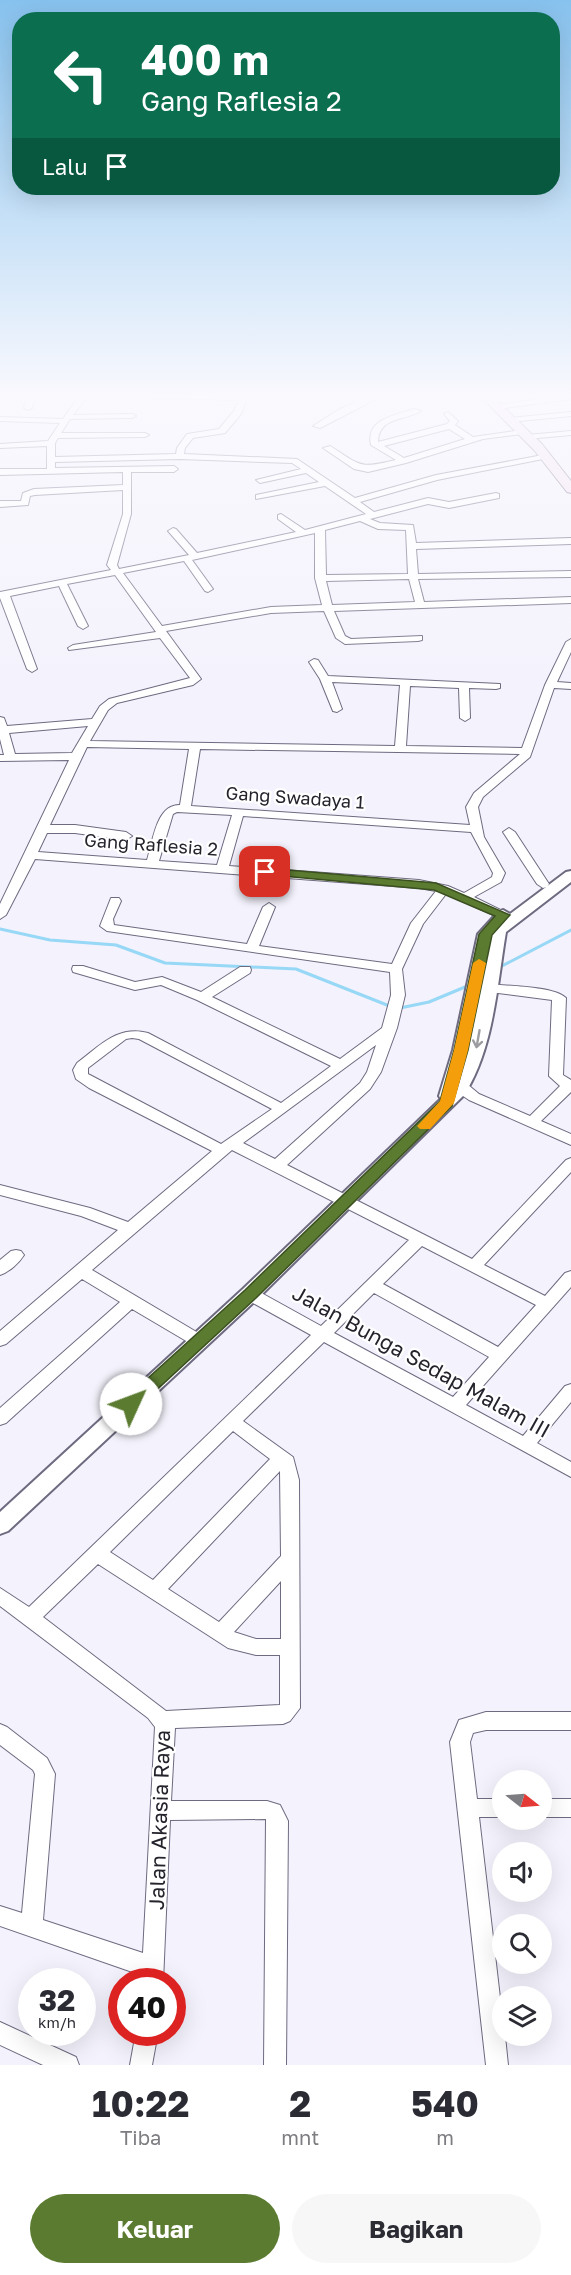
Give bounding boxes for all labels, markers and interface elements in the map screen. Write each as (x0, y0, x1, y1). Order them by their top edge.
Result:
text: 400 m (141, 34, 269, 84)
icon: left (42, 36, 120, 114)
text: Gang Raflesia 2 (141, 85, 342, 117)
icon: arrive (100, 150, 133, 183)
text: Lalu (42, 153, 88, 180)
street label: Gang Swadaya 1 (225, 781, 365, 813)
street label: Gang Raflesia 2 (84, 828, 219, 860)
pin (239, 846, 290, 897)
icon: arrive (248, 855, 281, 888)
one-way arrow (472, 1029, 483, 1048)
street label: Jalan Bunga Sedap Malam III (288, 1279, 555, 1443)
position arrow (99, 1372, 163, 1436)
street label: Jalan Akasia Raya (143, 1729, 175, 1910)
north arrow (492, 1770, 552, 1830)
map controls (492, 1770, 552, 2046)
button: sound (492, 1842, 552, 1902)
button: search (492, 1914, 552, 1974)
speed limit sign: 40 (108, 1968, 186, 2046)
text: 32 (39, 1982, 75, 2018)
button: layers (492, 1986, 552, 2046)
text: km/h (38, 2013, 76, 2031)
text: 10:22 (92, 2082, 189, 2125)
text: 2 (289, 2082, 311, 2125)
text: 540 (411, 2082, 479, 2125)
text: Tiba (120, 2125, 161, 2149)
text: mnt (281, 2125, 319, 2149)
text: m (436, 2125, 454, 2149)
button: Keluar (30, 2194, 280, 2263)
button: Bagikan (292, 2194, 541, 2263)

